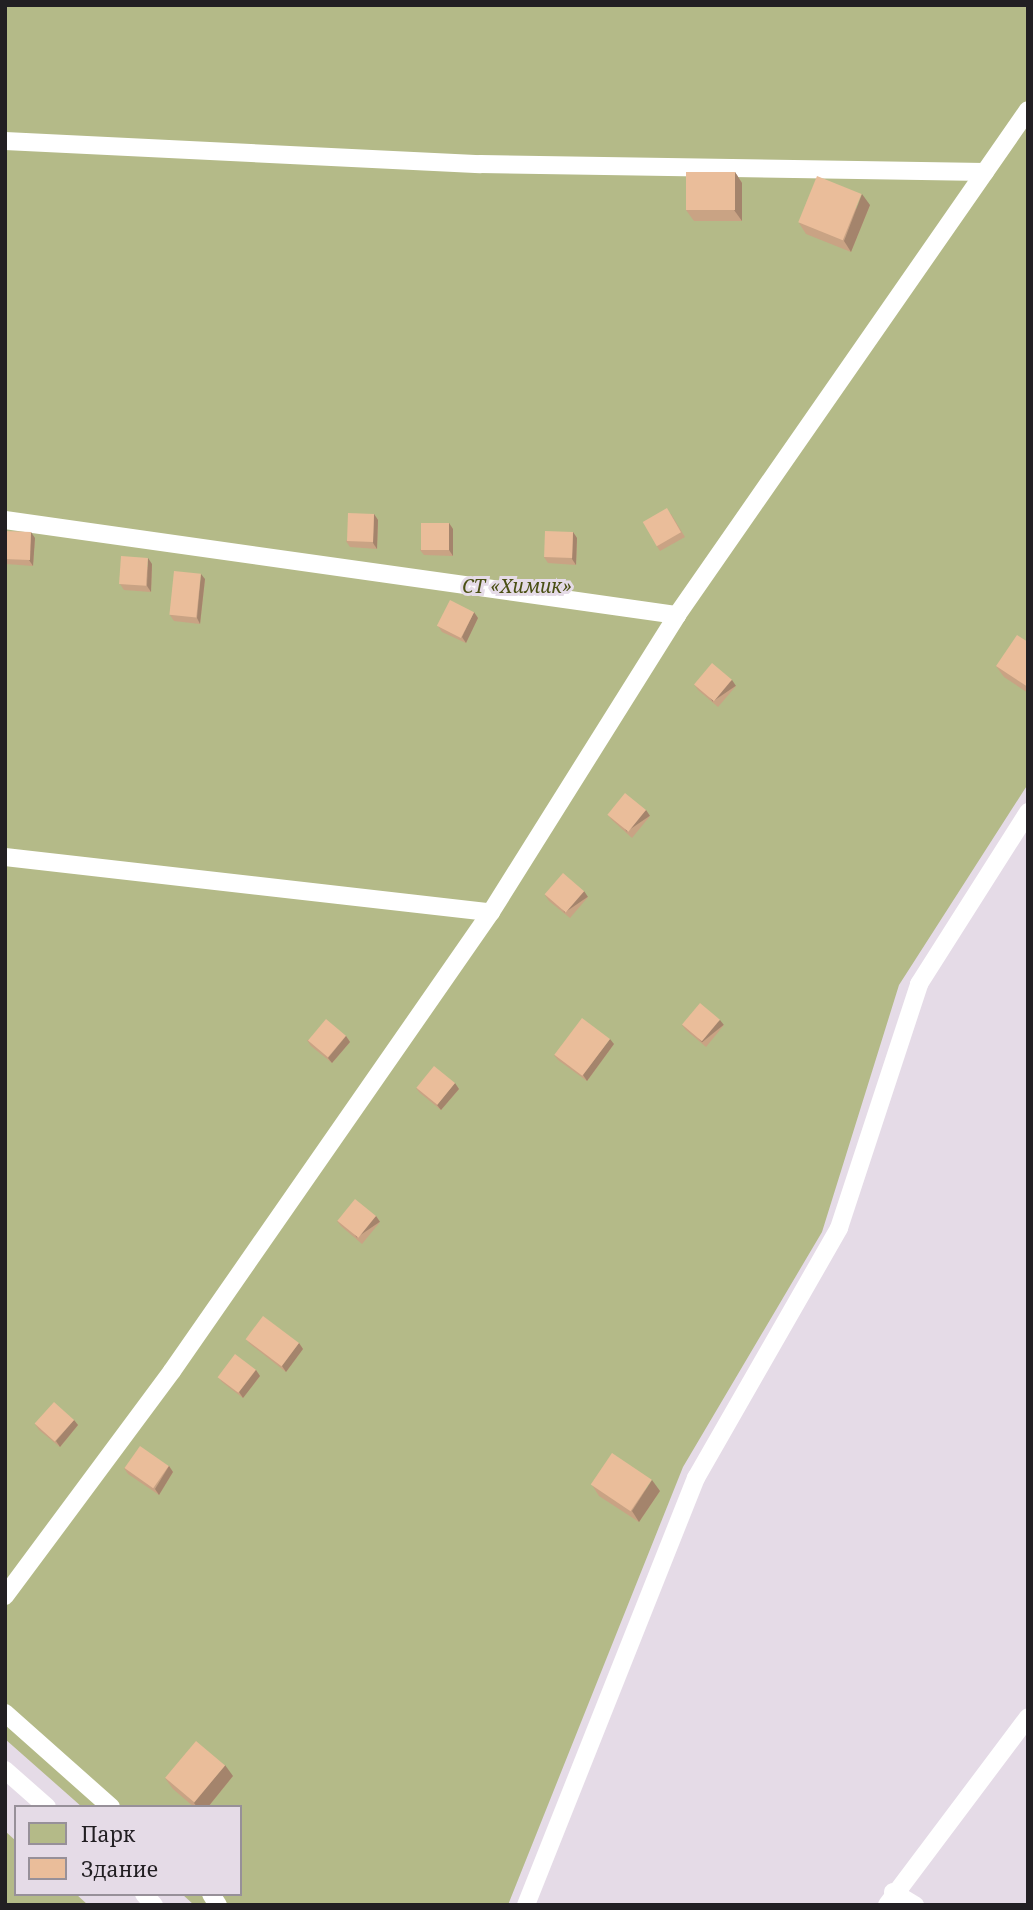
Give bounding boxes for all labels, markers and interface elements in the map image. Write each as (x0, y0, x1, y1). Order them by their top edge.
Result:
park label: СТ «Химик» (462, 576, 572, 598)
legend (14, 1805, 242, 1896)
text: Парк (81, 1820, 135, 1848)
text: Здание (81, 1855, 158, 1883)

